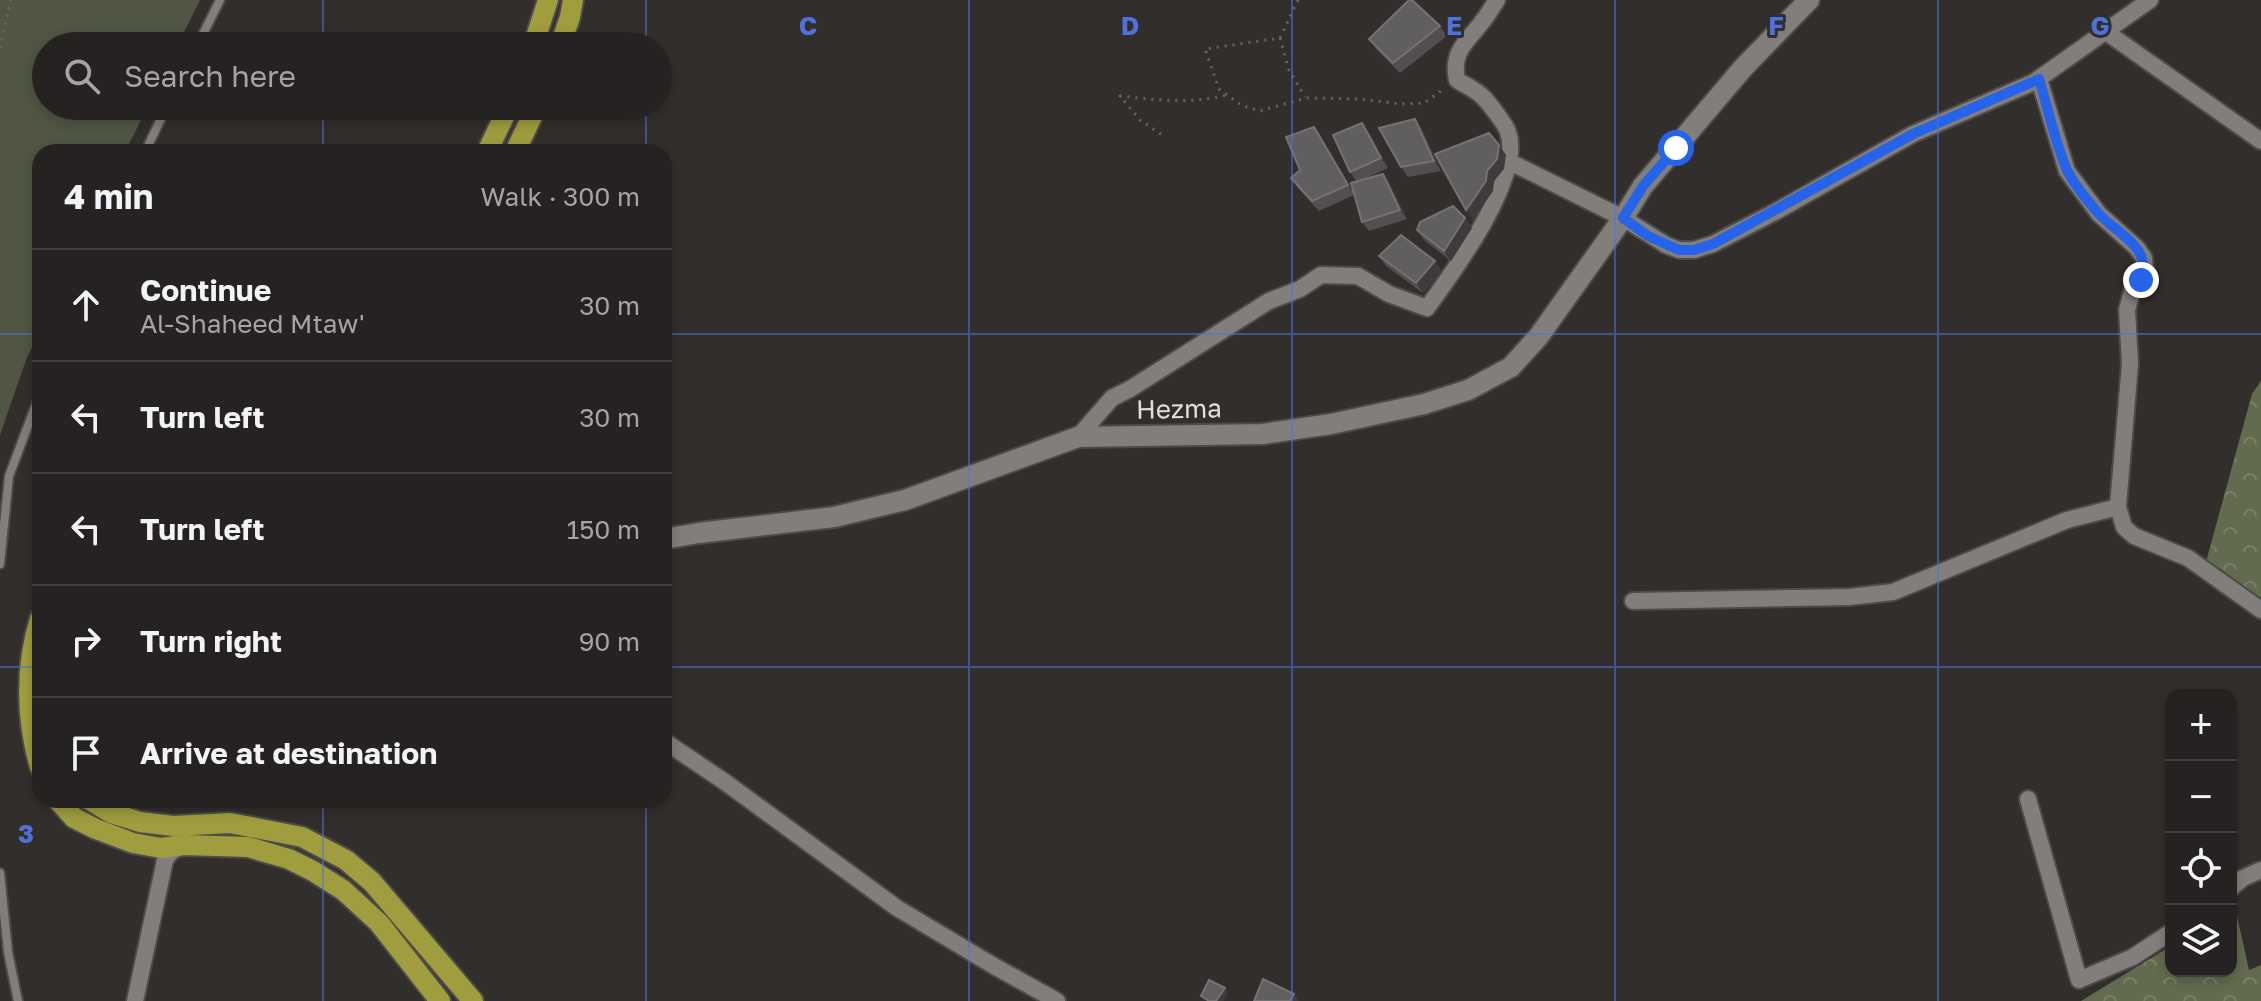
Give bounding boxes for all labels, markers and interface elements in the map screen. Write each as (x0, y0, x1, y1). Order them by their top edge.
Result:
text: C (799, 10, 817, 41)
text: D (1121, 10, 1139, 41)
text: E (1446, 10, 1462, 41)
text: F (1768, 10, 1784, 41)
text: G (2090, 10, 2110, 41)
search box (32, 32, 672, 120)
icon: search (60, 54, 104, 98)
text: Search here (124, 58, 296, 94)
route start (1658, 130, 1694, 166)
text: 4 min (64, 176, 153, 216)
text: Walk · 300 m (481, 181, 640, 212)
route end (2123, 262, 2159, 298)
text: Continue (140, 272, 271, 308)
icon: ahead (64, 283, 108, 327)
text: 30 m (579, 290, 640, 321)
text: Al-Shaheed Mtaw' (140, 308, 365, 339)
street label: Hezma (1136, 392, 1222, 425)
icon: left (64, 395, 108, 439)
text: Turn left (140, 399, 265, 435)
text: 30 m (579, 402, 640, 433)
icon: left (64, 507, 108, 551)
text: Turn left (140, 511, 265, 547)
text: 150 m (567, 514, 640, 545)
icon: right (64, 619, 108, 663)
text: Turn right (140, 623, 282, 659)
text: 90 m (579, 626, 640, 657)
map controls (2165, 689, 2237, 977)
button: + (2165, 689, 2237, 761)
icon: arrive (64, 731, 108, 775)
text: Arrive at destination (140, 735, 437, 771)
button: − (2165, 761, 2237, 833)
text: 3 (18, 818, 34, 849)
button: locate (2165, 833, 2237, 905)
button: layers (2165, 905, 2237, 977)

